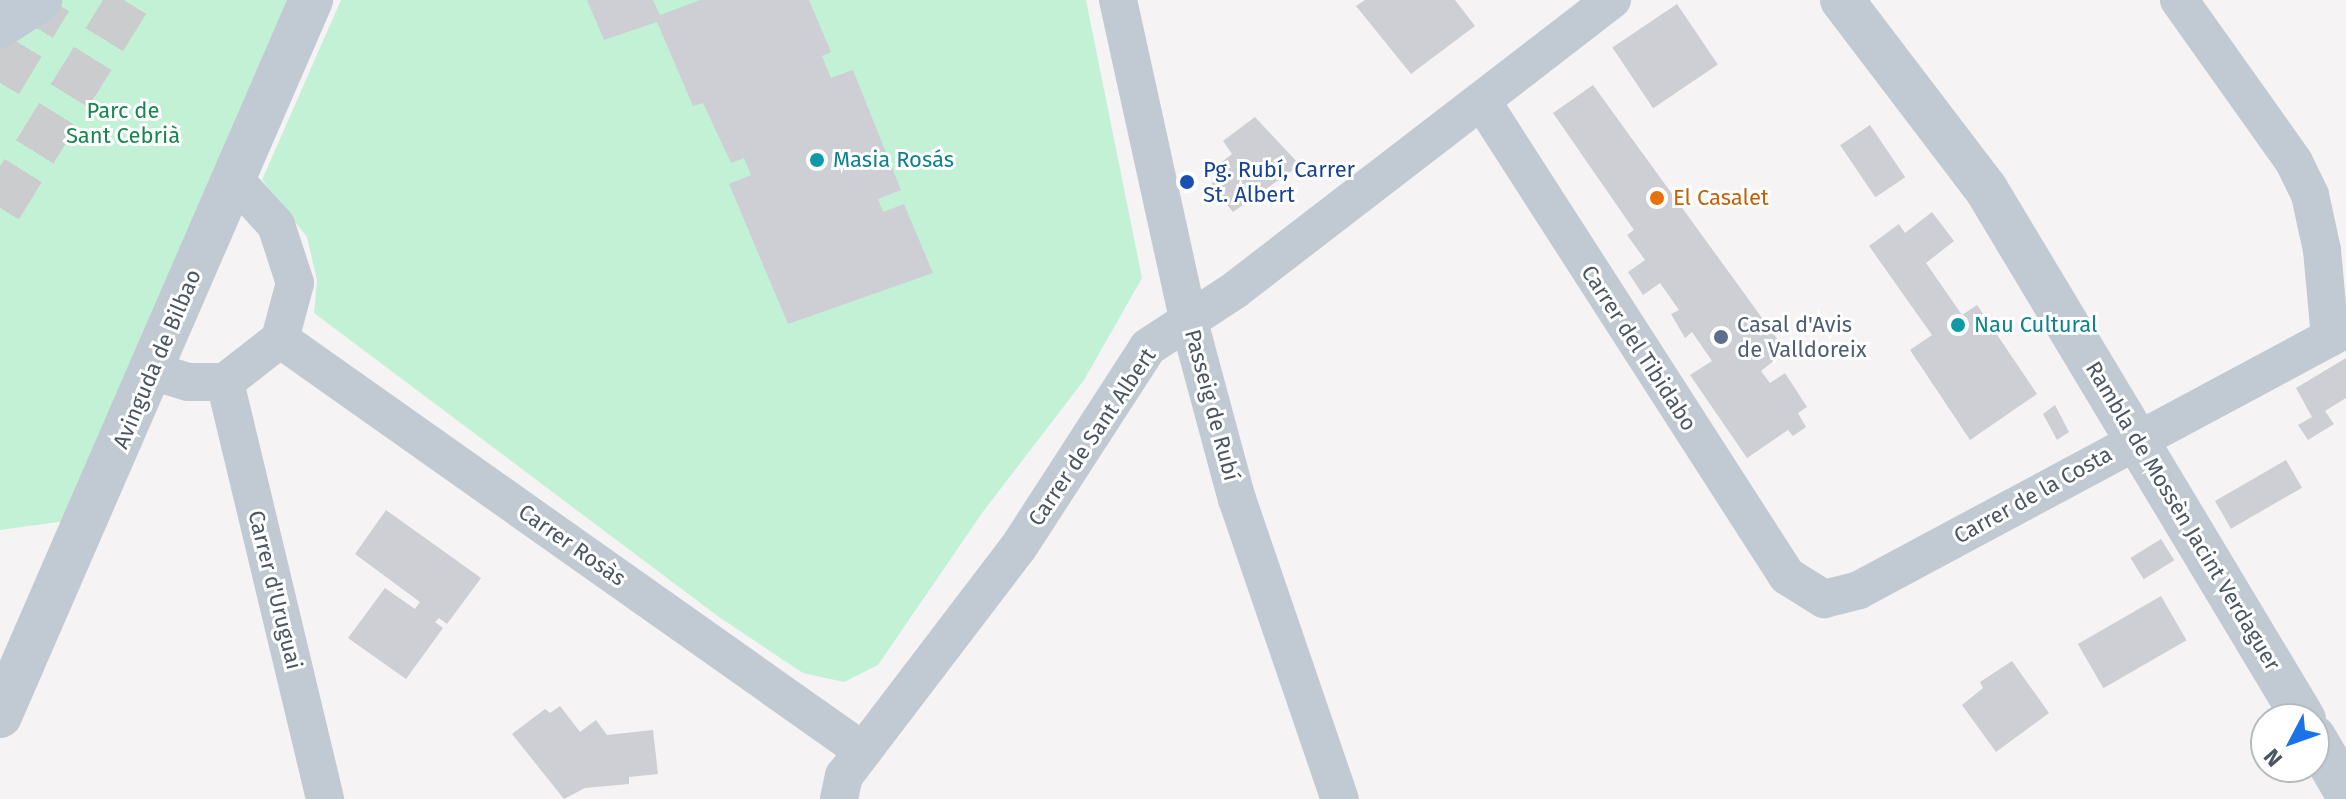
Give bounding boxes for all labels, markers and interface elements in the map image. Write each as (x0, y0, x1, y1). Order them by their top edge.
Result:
park label: Parc de Sant Cebrià (66, 97, 180, 148)
place label: Masia Rosás (833, 147, 954, 173)
marker: Masia Rosás (808, 151, 826, 169)
place label: Pg. Rubí, Carrer St. Albert (1203, 156, 1355, 208)
marker: Pg. Rubí, Carrer St. Albert (1178, 173, 1196, 191)
place label: El Casalet (1673, 185, 1769, 211)
marker: El Casalet (1648, 189, 1666, 207)
street label: Carrer del Tibidabo (1576, 260, 1702, 436)
street label: Avinguda de Bilbao (107, 265, 207, 453)
place label: Casal d'Avis de Valldoreix (1737, 311, 1867, 362)
place label: Nau Cultural (1974, 312, 2097, 338)
marker: Nau Cultural (1949, 316, 1967, 334)
street label: Passeig de Rubí (1179, 326, 1245, 484)
marker: Casal d'Avis de Valldoreix (1712, 328, 1730, 346)
street label: Carrer de Sant Albert (1023, 343, 1161, 531)
street label: Rambla de Mossèn Jacint Verdaguer (2080, 357, 2286, 675)
street label: Carrer de la Costa (1949, 441, 2117, 549)
street label: Carrer Rosàs (513, 498, 631, 592)
street label: Carrer d'Uruguai (243, 508, 307, 672)
north arrow (2250, 703, 2330, 783)
text: N (2258, 743, 2288, 772)

